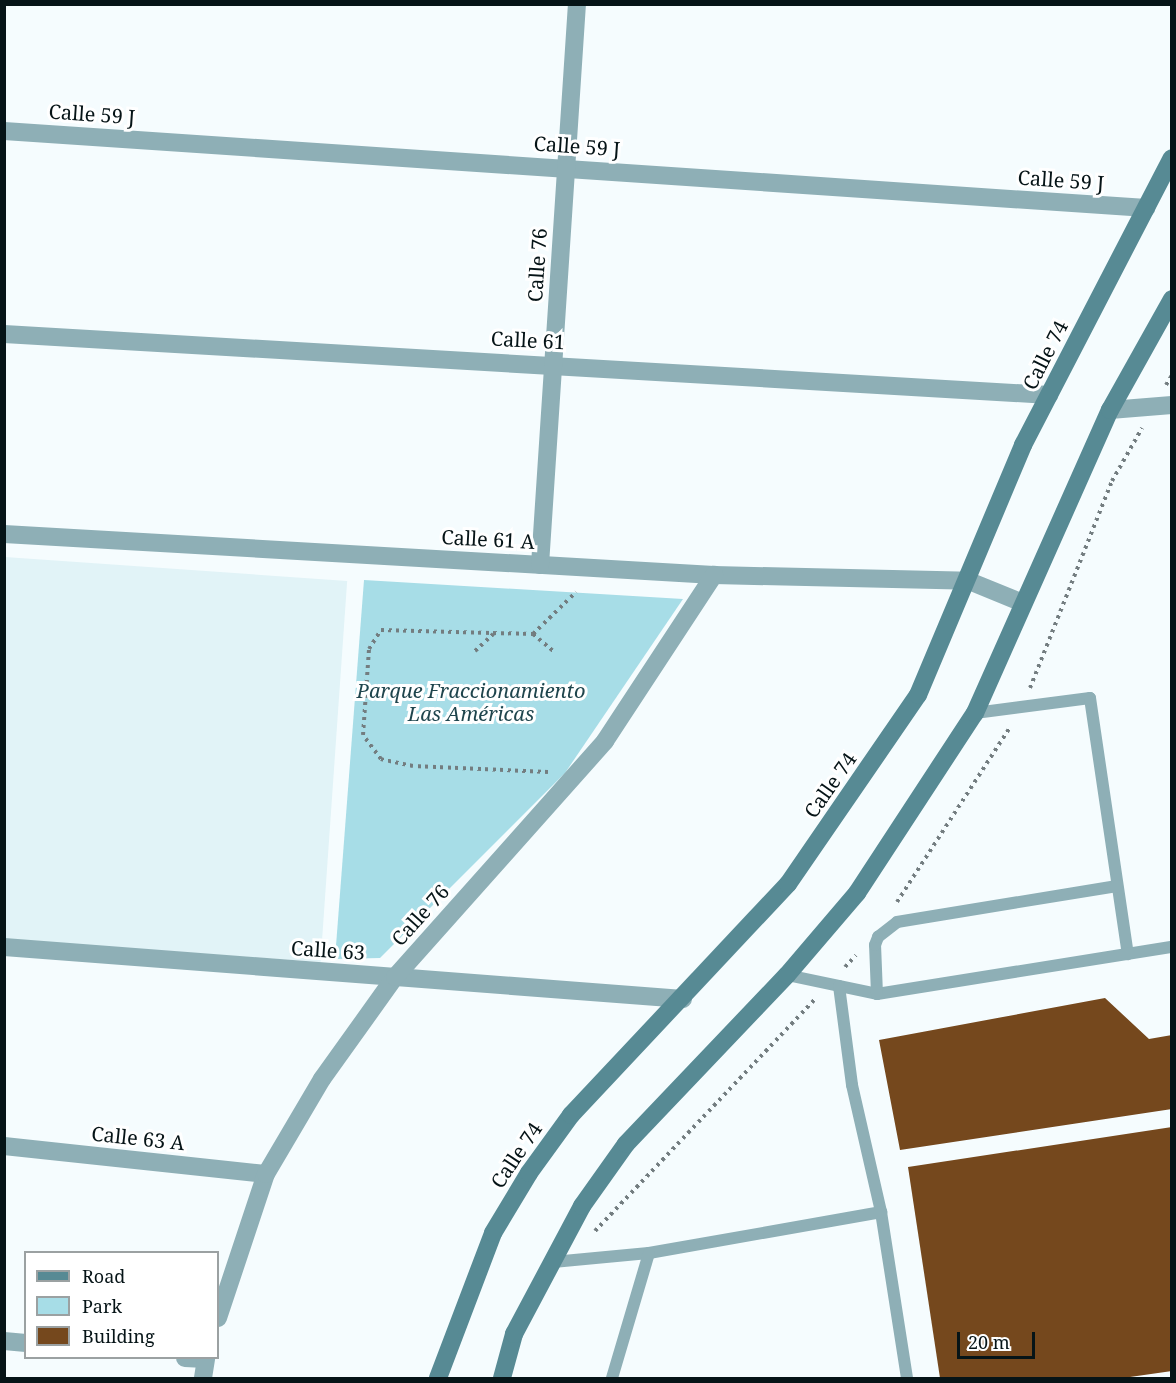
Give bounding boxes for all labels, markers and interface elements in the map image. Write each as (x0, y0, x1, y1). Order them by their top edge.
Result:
street label: Calle 59 J (48, 99, 136, 129)
street label: Calle 59 J (533, 131, 621, 161)
street label: Calle 59 J (1017, 165, 1105, 195)
street label: Calle 76 (522, 227, 552, 303)
street label: Calle 74 (1017, 316, 1073, 394)
street label: Calle 61 (490, 326, 566, 354)
street label: Calle 61 A (441, 525, 535, 553)
park label: Parque Fraccionamiento Las Américas (357, 678, 585, 725)
street label: Calle 74 (799, 748, 861, 822)
street label: Calle 76 (386, 879, 454, 951)
street label: Calle 63 (290, 935, 366, 965)
street label: Calle 74 (485, 1118, 547, 1192)
street label: Calle 63 A (90, 1121, 186, 1155)
legend (24, 1251, 219, 1359)
text: Road (82, 1264, 125, 1288)
text: Park (82, 1294, 122, 1318)
scale bar (960, 1320, 1038, 1358)
text: Building (82, 1324, 155, 1348)
text: 20 m (968, 1330, 1010, 1354)

